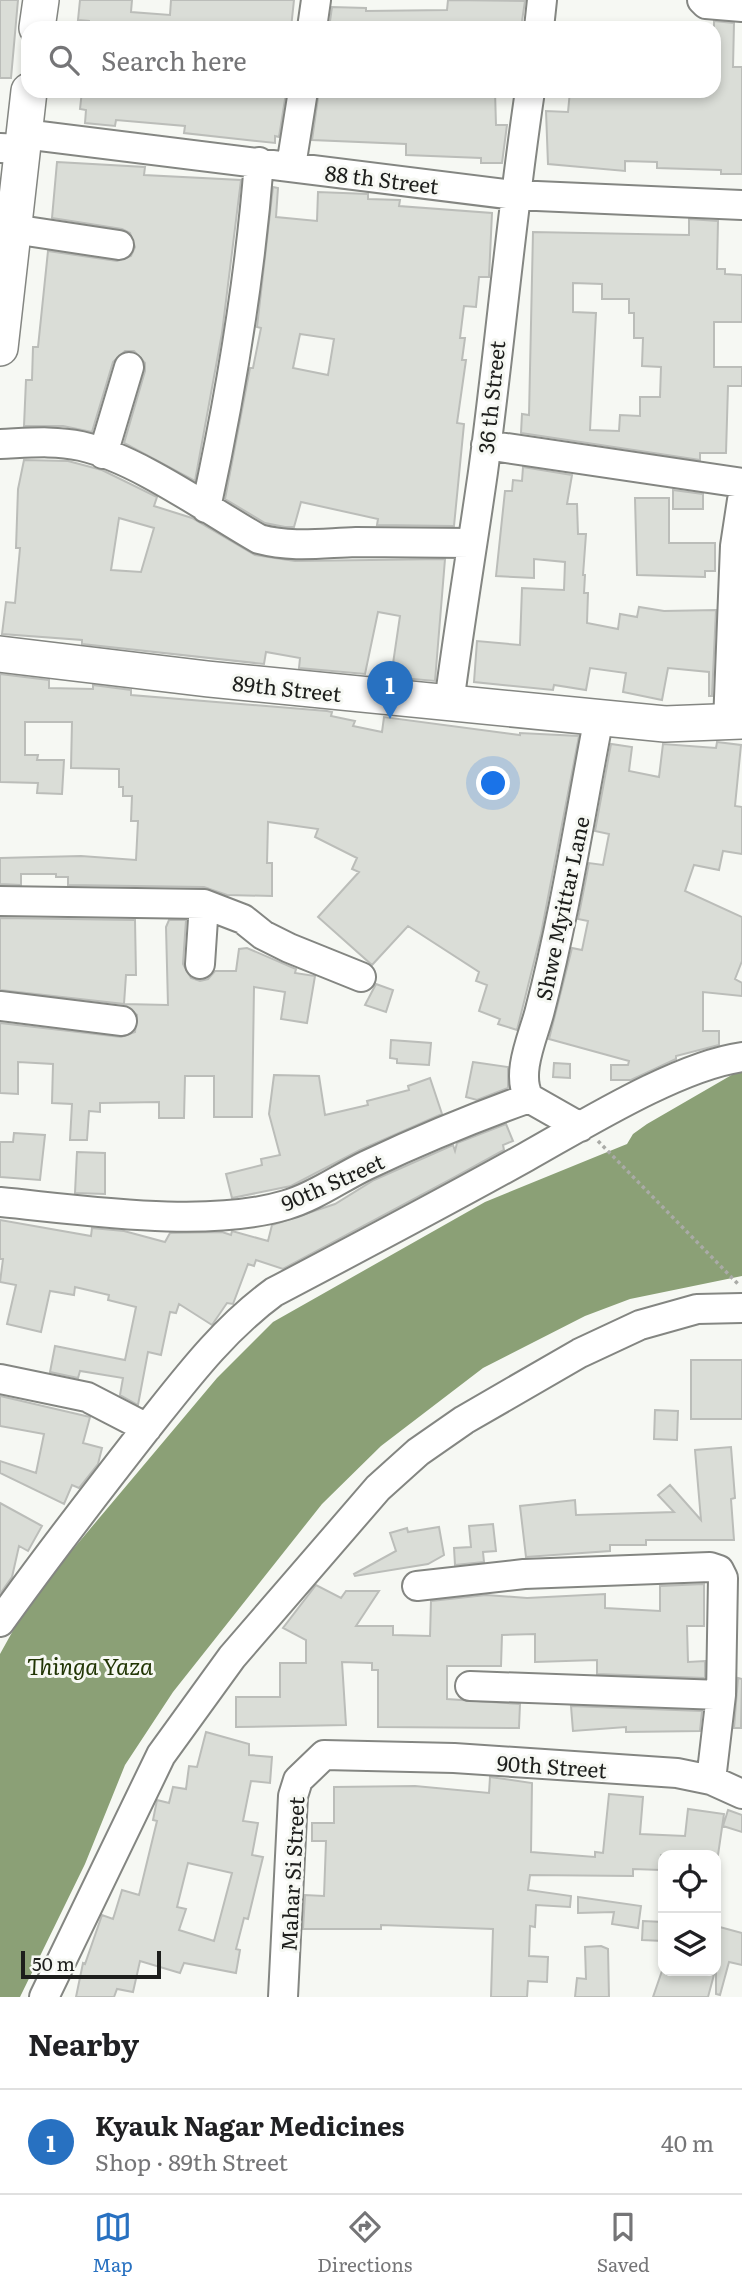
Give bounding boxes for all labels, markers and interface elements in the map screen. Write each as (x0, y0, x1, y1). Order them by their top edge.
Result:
search box (21, 21, 721, 98)
text: Search here (101, 40, 247, 79)
icon: search (45, 41, 83, 79)
street label: 88 th Street (324, 156, 441, 200)
street label: 36 th Street (469, 338, 511, 455)
pin: 1 (367, 661, 413, 719)
street label: 89th Street (231, 666, 343, 708)
your location (476, 766, 510, 800)
street label: Shwe Myittar Lane (526, 813, 596, 1003)
street label: 90th Street (276, 1144, 389, 1217)
water label: Thinga Yaza (27, 1648, 153, 1682)
street label: 90th Street (496, 1746, 608, 1784)
street label: Mahar Si Street (271, 1795, 311, 1952)
map controls (658, 1850, 721, 1976)
button: locate (658, 1850, 721, 1913)
button: layers (658, 1913, 721, 1976)
scale bar (21, 1948, 161, 1980)
text: 50 m (32, 1949, 75, 1977)
text: Nearby (28, 2021, 139, 2065)
text: Kyauk Nagar Medicines (95, 2105, 405, 2144)
text: 1 (46, 2125, 56, 2159)
text: 40 m (661, 2125, 714, 2159)
text: Shop · 89th Street (95, 2144, 288, 2178)
tab: Map (92, 2208, 133, 2278)
tab: Directions (317, 2208, 412, 2278)
tab: Saved (597, 2208, 650, 2278)

